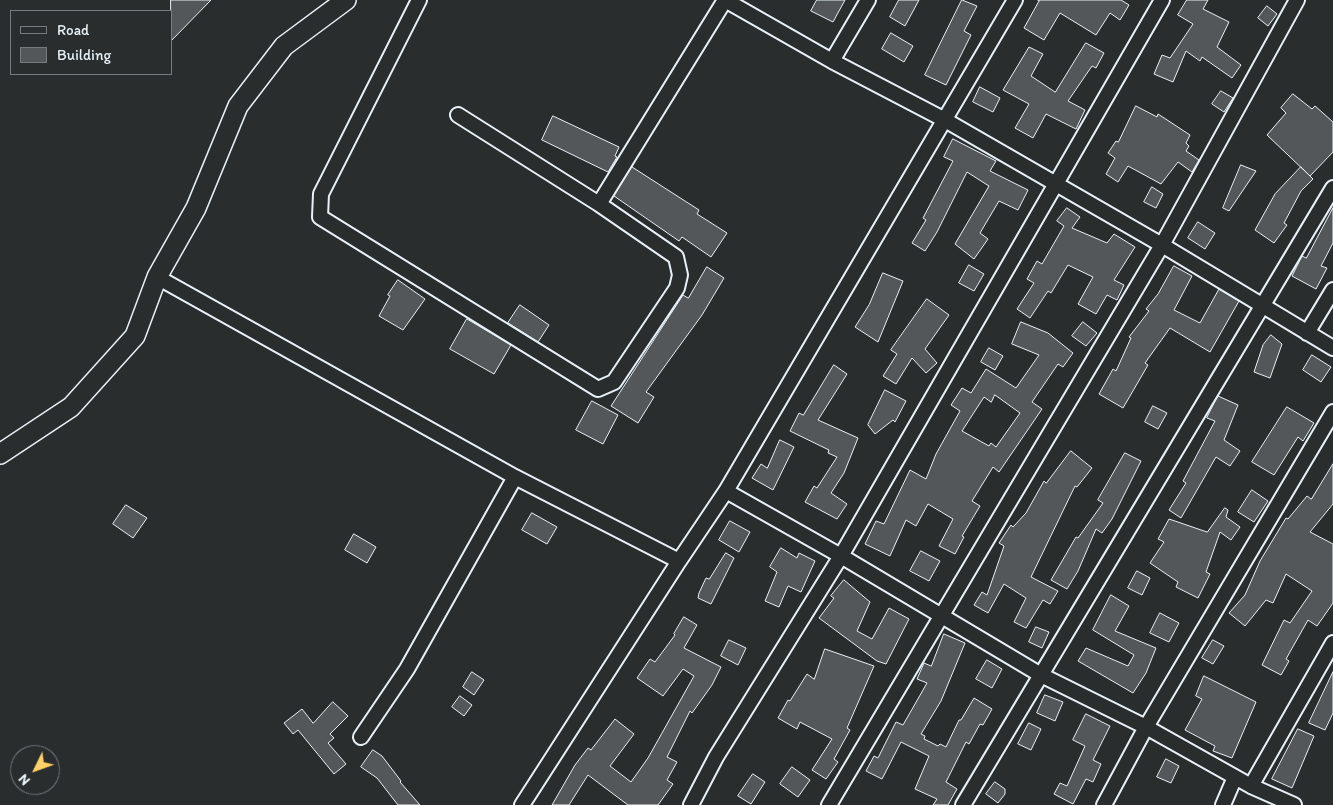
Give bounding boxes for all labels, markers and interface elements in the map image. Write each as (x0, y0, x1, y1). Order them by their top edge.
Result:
legend (10, 10, 172, 75)
text: Road (57, 21, 89, 39)
text: Building (57, 46, 111, 64)
north arrow (10, 745, 60, 795)
text: N (15, 771, 34, 789)

